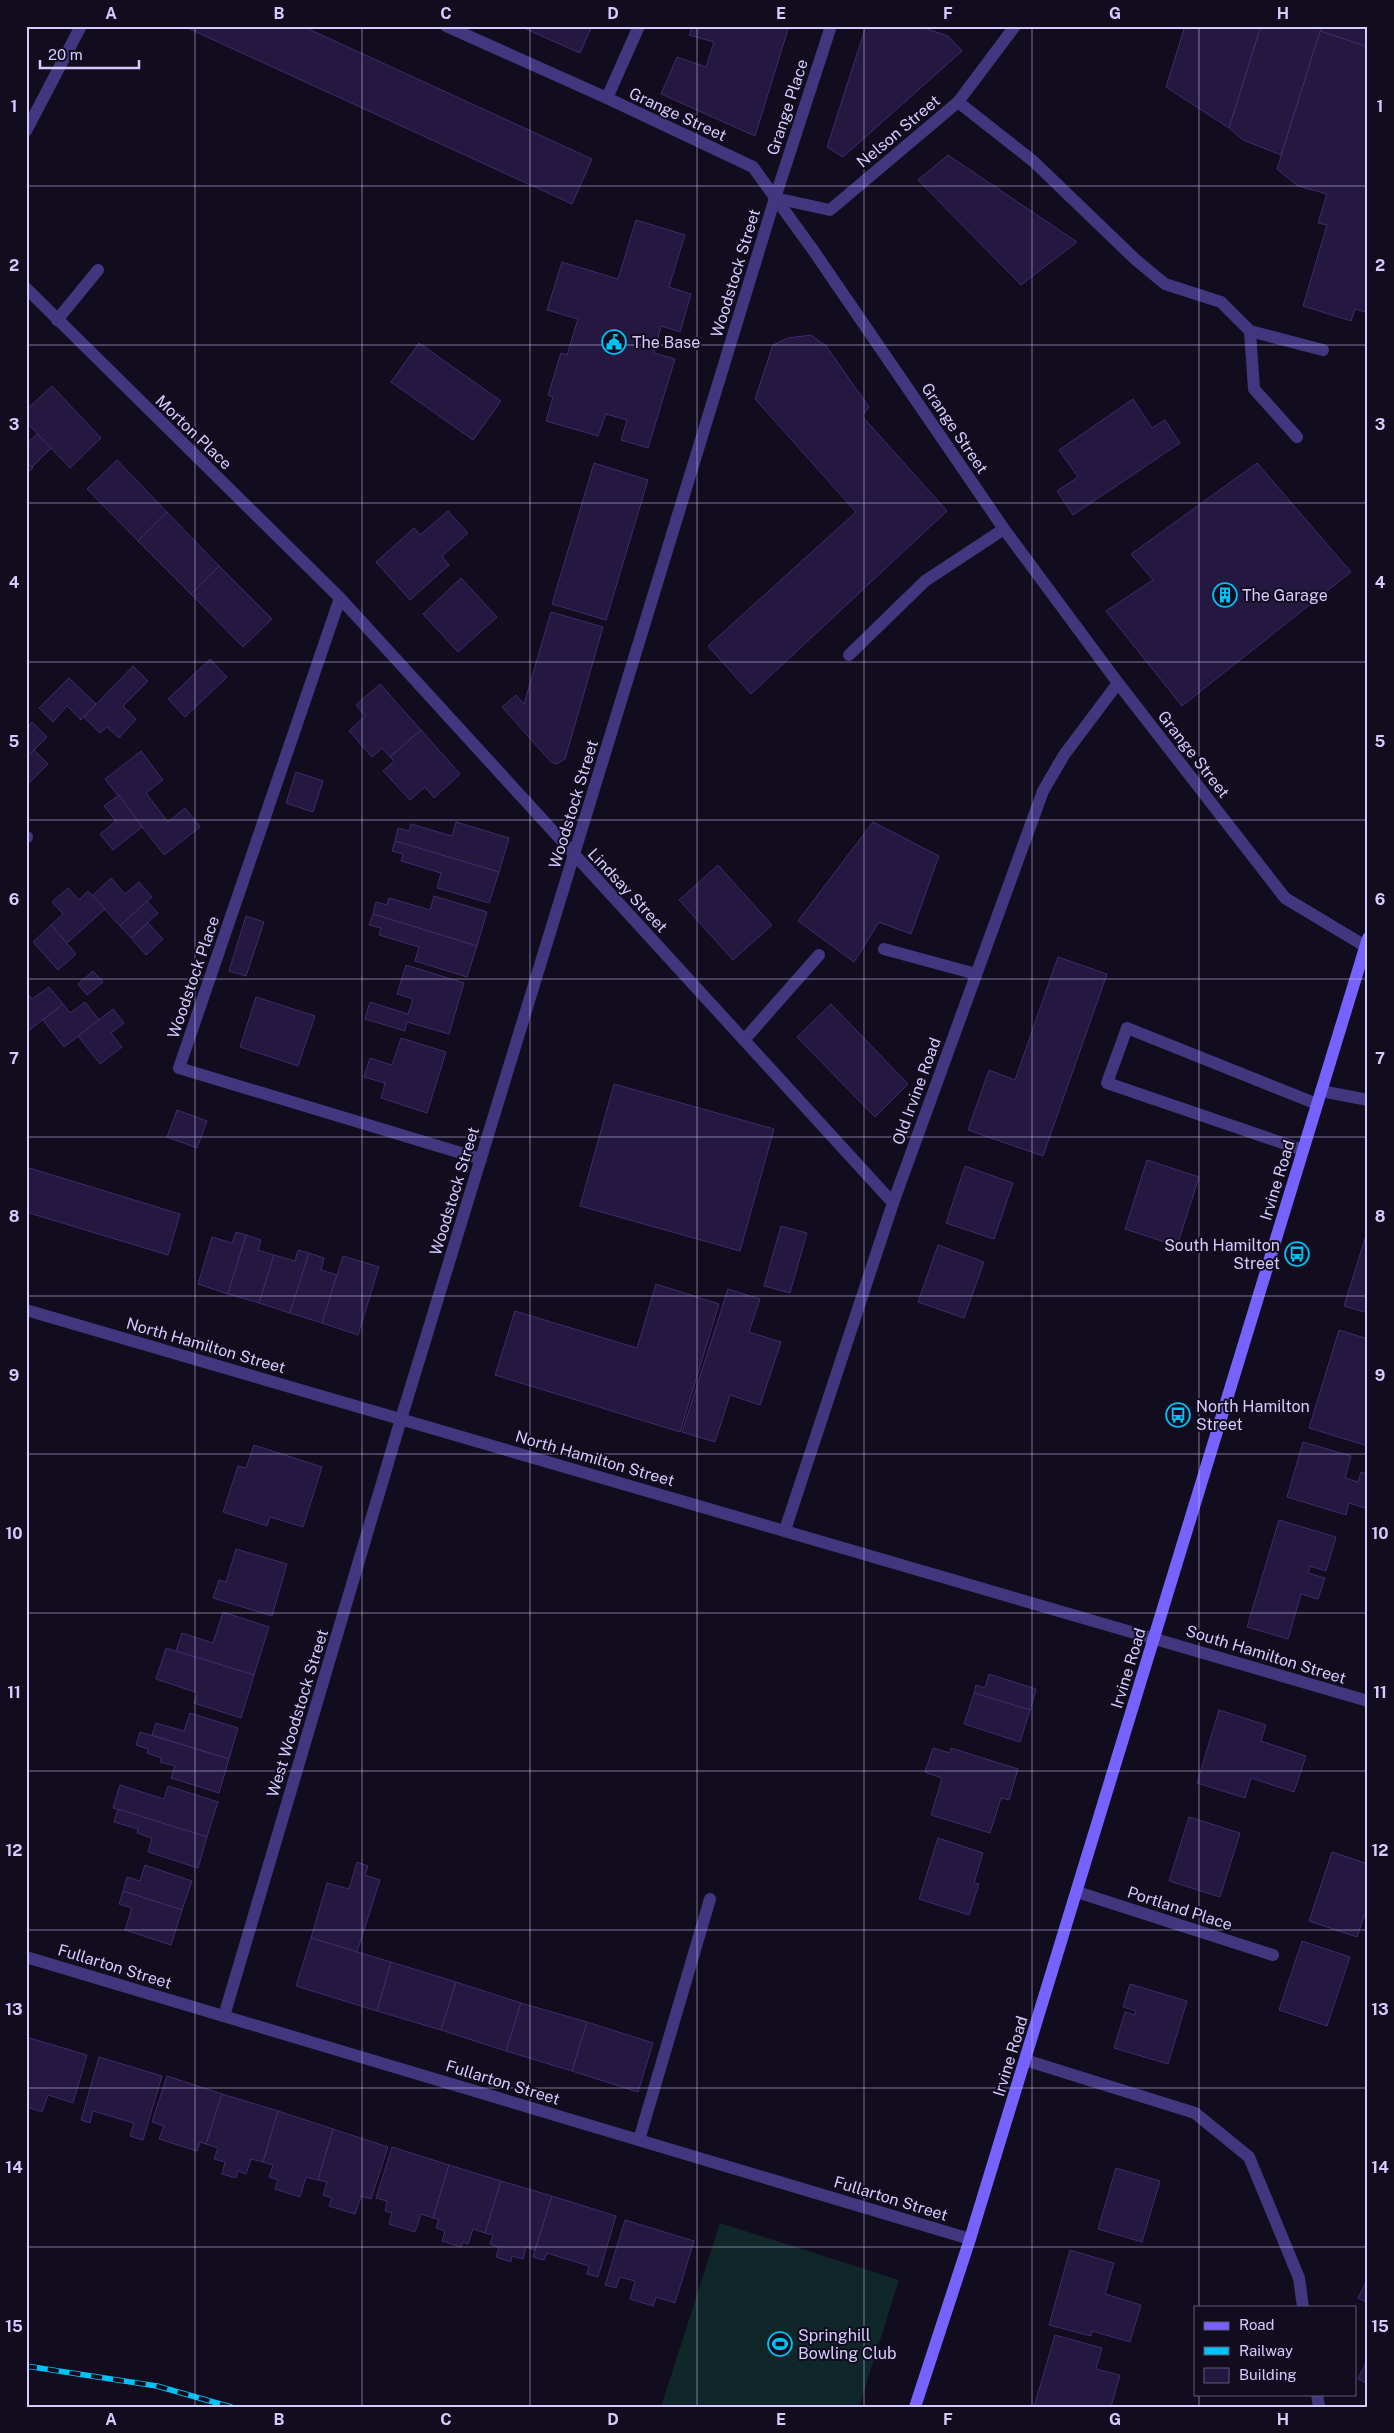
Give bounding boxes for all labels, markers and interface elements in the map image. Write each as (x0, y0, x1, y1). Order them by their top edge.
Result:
text: A (105, 4, 117, 23)
text: B (274, 4, 285, 23)
text: C (440, 4, 452, 23)
text: D (607, 4, 619, 23)
text: E (776, 4, 786, 23)
text: F (943, 4, 953, 23)
text: G (1109, 4, 1121, 23)
text: H (1277, 4, 1289, 23)
scale bar (40, 38, 139, 70)
text: 20 m (48, 46, 83, 63)
street label: Grange Place (763, 57, 812, 158)
street label: Grange Street (626, 84, 729, 145)
street label: Nelson Street (853, 91, 944, 172)
text: 1 (11, 97, 17, 116)
text: 1 (1377, 97, 1383, 116)
street label: Woodstock Street (707, 207, 764, 340)
text: 2 (9, 256, 19, 275)
text: 2 (1375, 256, 1385, 275)
public building icon: The Base (601, 329, 627, 355)
place label: The Base (632, 333, 700, 352)
street label: Grange Street (917, 379, 992, 477)
street label: Morton Place (152, 391, 236, 474)
text: 3 (9, 415, 19, 434)
text: 3 (1375, 415, 1385, 434)
text: 4 (9, 573, 20, 592)
text: 4 (1375, 573, 1386, 592)
building icon: The Garage (1212, 582, 1238, 608)
place label: The Garage (1242, 586, 1328, 605)
street label: Grange Street (1154, 707, 1233, 802)
text: 5 (9, 732, 20, 751)
text: 5 (1375, 732, 1386, 751)
street label: Woodstock Street (545, 738, 602, 871)
street label: Lindsay Street (584, 844, 671, 936)
text: 6 (9, 890, 19, 909)
text: 6 (1375, 890, 1385, 909)
street label: Woodstock Place (164, 913, 223, 1041)
street label: Old Irvine Road (888, 1035, 945, 1147)
text: 7 (9, 1049, 19, 1068)
text: 7 (1375, 1049, 1385, 1068)
street label: Woodstock Street (426, 1125, 483, 1258)
street label: Irvine Road (1256, 1138, 1299, 1223)
text: 8 (9, 1207, 20, 1226)
text: 8 (1375, 1207, 1386, 1226)
place label: South Hamilton Street (1164, 1236, 1280, 1273)
bus stop icon: South Hamilton Street (1284, 1241, 1310, 1267)
street label: North Hamilton Street (124, 1314, 288, 1377)
text: 9 (9, 1366, 19, 1385)
text: 9 (1375, 1366, 1385, 1385)
place label: North Hamilton Street (1196, 1397, 1310, 1434)
bus stop icon: North Hamilton Street (1165, 1402, 1191, 1428)
street label: North Hamilton Street (513, 1427, 677, 1490)
text: 10 (5, 1524, 23, 1543)
text: 10 (1371, 1524, 1389, 1543)
street label: South Hamilton Street (1183, 1621, 1348, 1688)
street label: Irvine Road (1107, 1626, 1150, 1711)
street label: West Woodstock Street (263, 1627, 332, 1799)
text: 11 (7, 1683, 21, 1702)
text: 11 (1373, 1683, 1387, 1702)
text: 12 (5, 1841, 23, 1860)
text: 12 (1371, 1841, 1389, 1860)
street label: Portland Place (1125, 1883, 1235, 1934)
street label: Fullarton Street (56, 1940, 174, 1993)
text: 13 (5, 2000, 23, 2019)
text: 13 (1371, 2000, 1389, 2019)
street label: Irvine Road (989, 2014, 1032, 2099)
street label: Fullarton Street (444, 2056, 562, 2109)
text: 14 (5, 2158, 23, 2177)
text: 14 (1371, 2158, 1389, 2177)
street label: Fullarton Street (832, 2172, 950, 2225)
legend (1194, 2306, 1356, 2396)
text: Road (1239, 2316, 1275, 2333)
text: 15 (5, 2317, 23, 2336)
text: 15 (1371, 2317, 1389, 2336)
place label: Springhill Bowling Club (798, 2326, 897, 2363)
sports icon: Springhill Bowling Club (767, 2331, 793, 2357)
text: Railway (1239, 2342, 1293, 2359)
text: Building (1239, 2366, 1297, 2383)
text: A (105, 2410, 117, 2429)
text: B (274, 2410, 285, 2429)
text: C (440, 2410, 452, 2429)
text: D (607, 2410, 619, 2429)
text: E (776, 2410, 786, 2429)
text: F (943, 2410, 953, 2429)
text: G (1109, 2410, 1121, 2429)
text: H (1277, 2410, 1289, 2429)

